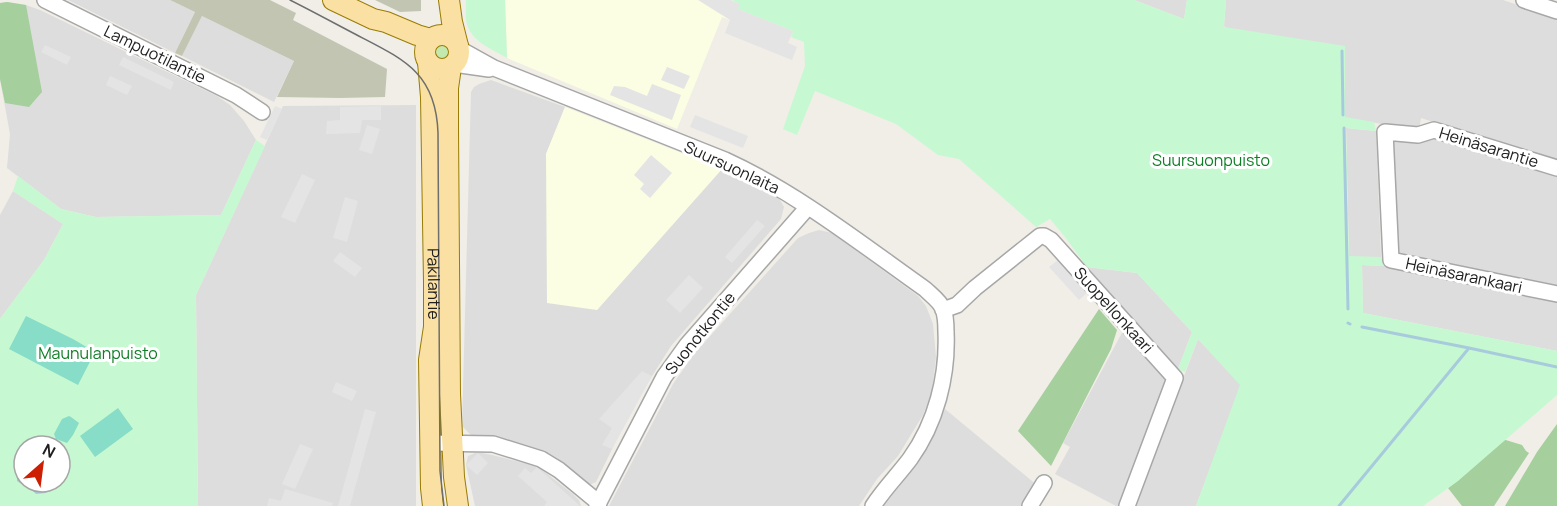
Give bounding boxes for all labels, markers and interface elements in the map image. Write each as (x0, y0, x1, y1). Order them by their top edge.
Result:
street label: Lampuotilantie (100, 20, 210, 88)
street label: Heinäsarantie (1437, 121, 1541, 173)
street label: Suursuonlaita (681, 135, 783, 199)
park label: Suursuonpuisto (1152, 149, 1270, 171)
street label: Pakilantie (422, 248, 445, 320)
street label: Heinäsarankaari (1404, 252, 1524, 298)
street label: Suopellonkaari (1069, 262, 1159, 358)
street label: Suonotkontie (660, 287, 740, 379)
park label: Maunulanpuisto (38, 342, 158, 364)
north arrow (12, 434, 72, 494)
text: N (39, 438, 59, 463)

